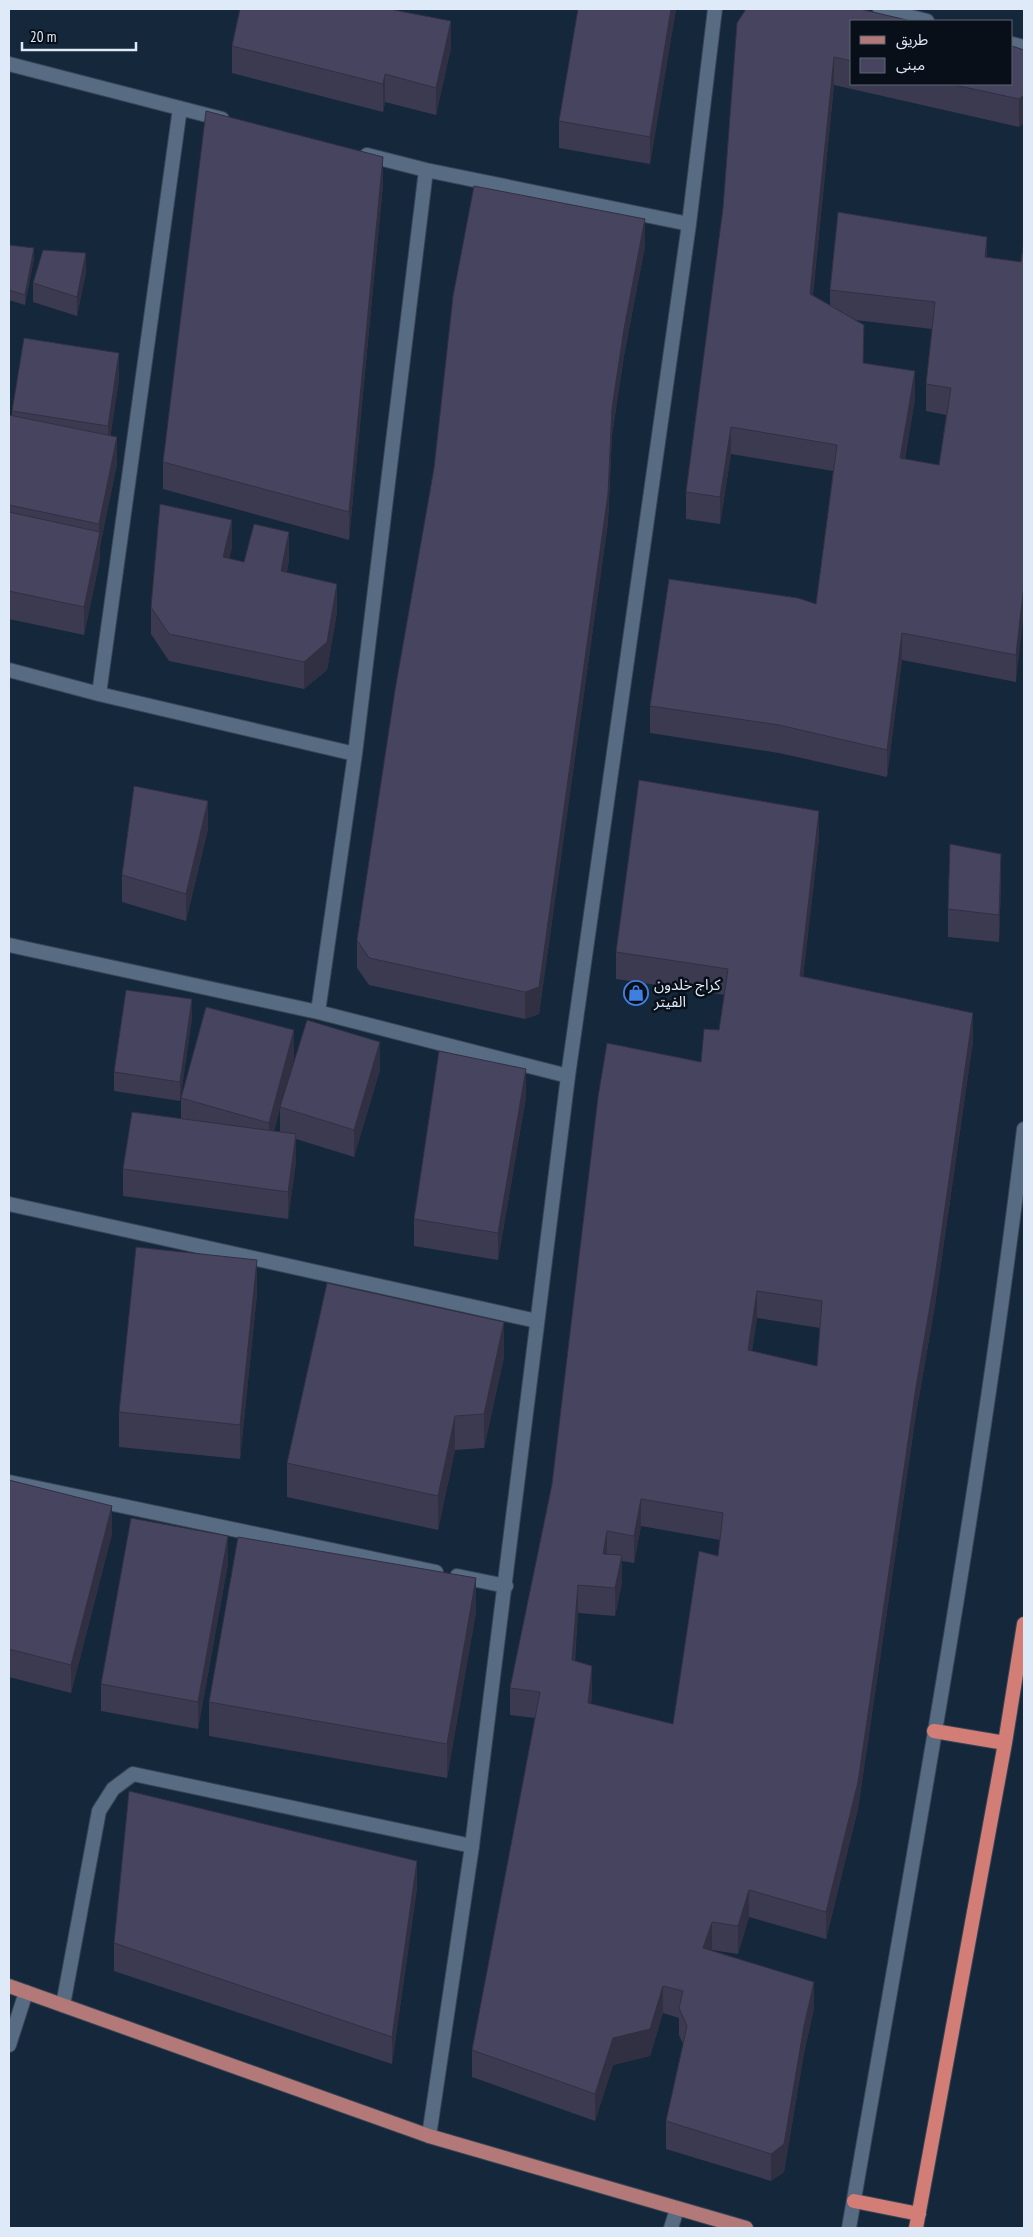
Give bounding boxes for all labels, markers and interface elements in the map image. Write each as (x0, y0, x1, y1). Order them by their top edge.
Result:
scale bar (22, 20, 136, 52)
legend (850, 20, 1013, 85)
text: 20 m (30, 27, 56, 46)
text: طريق (896, 30, 928, 50)
text: مبنى (896, 55, 925, 74)
place label: كراج خلدون الفيتر (653, 975, 721, 1011)
shop icon: كراج خلدون الفيتر (623, 980, 649, 1006)

